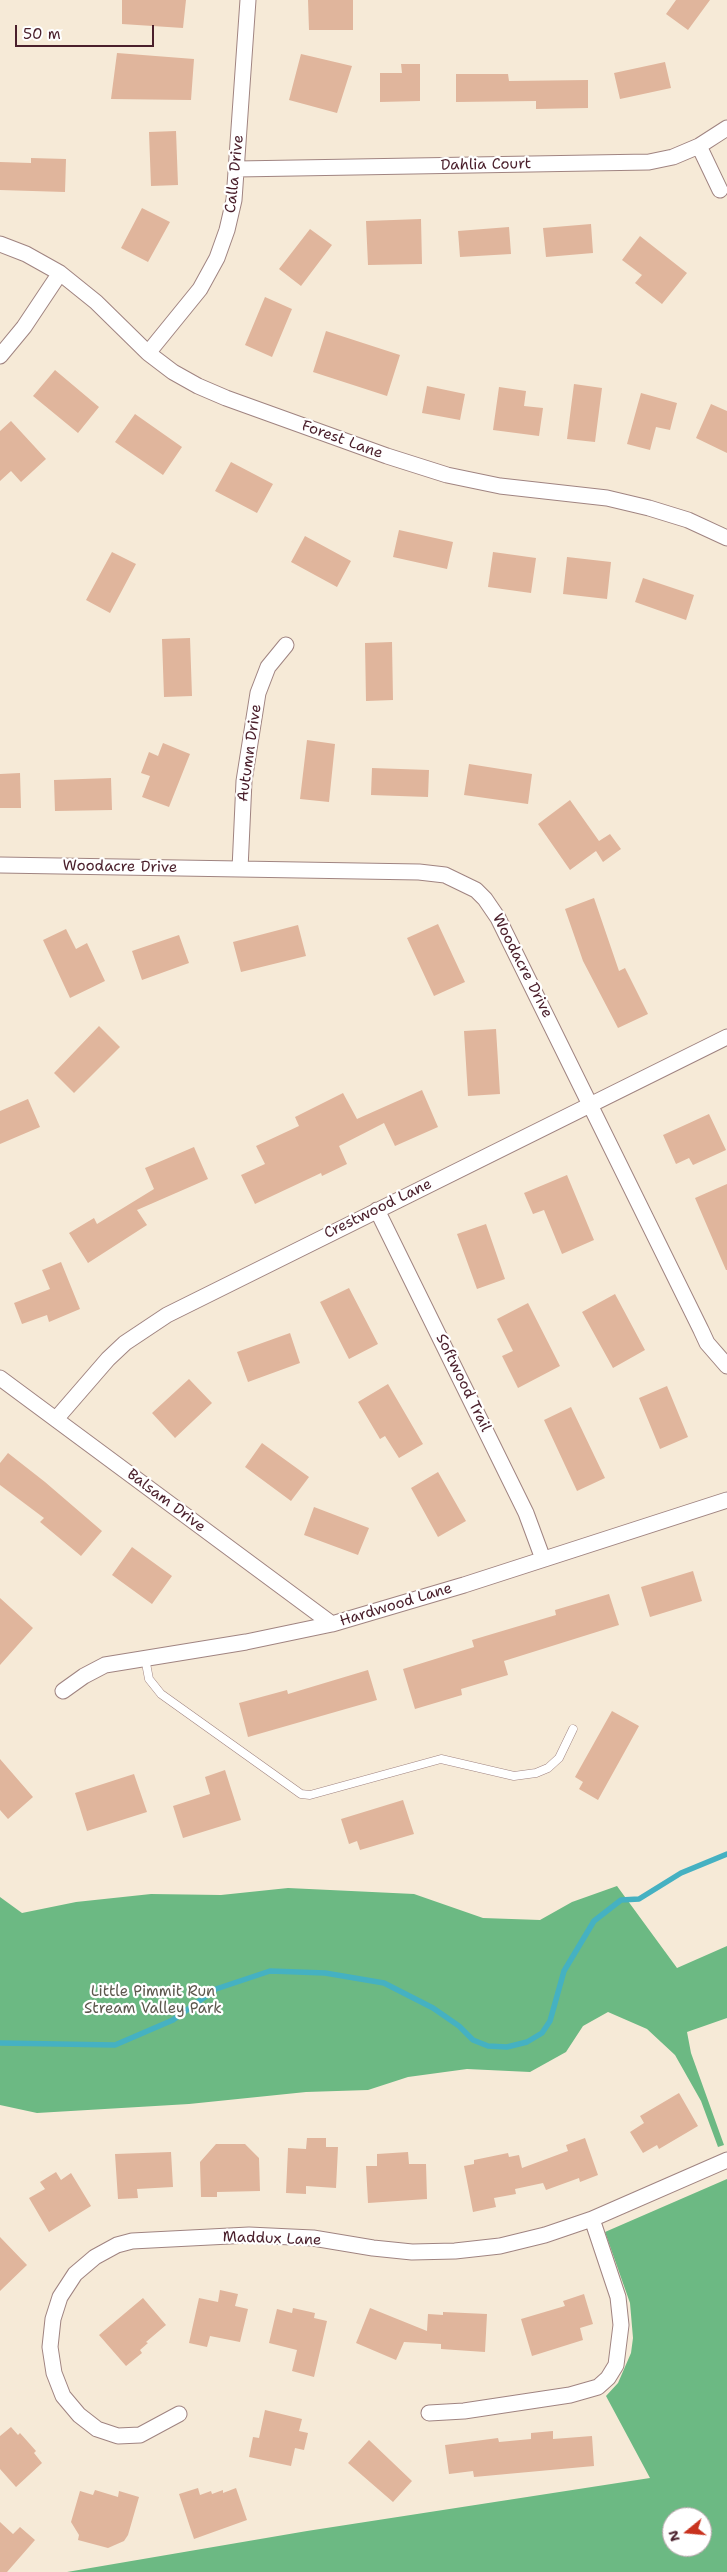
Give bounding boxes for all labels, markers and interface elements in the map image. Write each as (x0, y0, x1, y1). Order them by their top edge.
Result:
scale bar (18, 15, 156, 47)
text: 50 m (23, 24, 61, 44)
street label: Calla Drive (222, 134, 248, 214)
street label: Dahlia Court (441, 155, 531, 175)
street label: Forest Lane (299, 417, 385, 463)
street label: Autumn Drive (234, 703, 266, 803)
street label: Woodacre Drive (63, 857, 177, 877)
street label: Woodacre Drive (488, 911, 556, 1021)
street label: Crestwood Lane (321, 1175, 435, 1243)
street label: Softwood Trail (432, 1331, 494, 1435)
street label: Balsam Drive (123, 1466, 209, 1536)
street label: Hardwood Lane (338, 1579, 454, 1631)
park label: Little Pimmit Run Stream Valley Park (84, 1983, 222, 2018)
street label: Maddux Lane (222, 2228, 322, 2250)
north arrow (662, 2507, 712, 2557)
text: N (663, 2528, 684, 2544)

